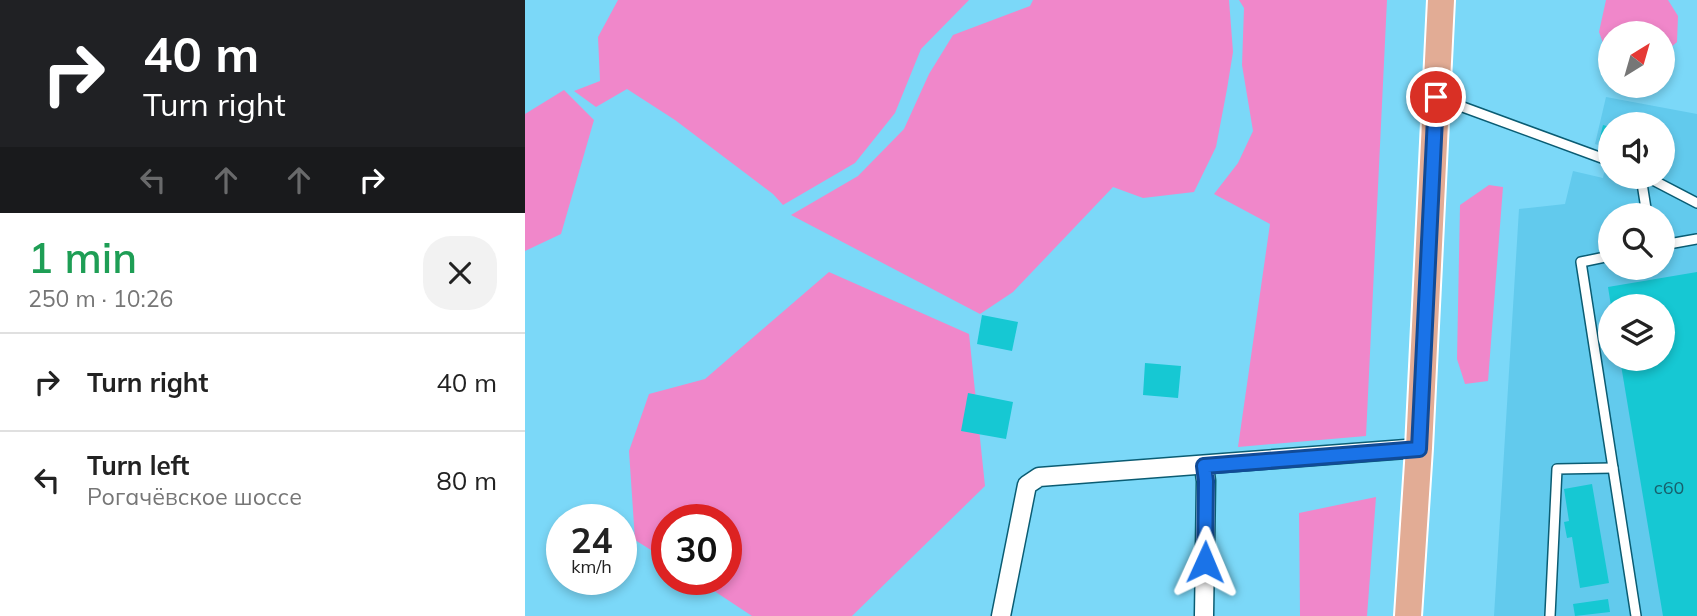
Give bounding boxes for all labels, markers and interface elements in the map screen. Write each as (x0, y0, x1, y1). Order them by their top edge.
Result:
north arrow (1598, 21, 1675, 98)
map controls (1598, 21, 1675, 371)
text: 40 m (143, 23, 259, 84)
icon: right (28, 28, 119, 119)
pin (1406, 67, 1466, 127)
icon: arrive (1417, 78, 1455, 116)
text: Turn right (143, 84, 286, 124)
button: sound (1598, 112, 1675, 189)
icon: left (134, 161, 172, 199)
icon: ahead (207, 161, 245, 199)
icon: ahead (280, 161, 318, 199)
icon: right (353, 161, 391, 199)
button: search (1598, 203, 1675, 280)
text: 1 min (28, 231, 137, 284)
button: close (423, 236, 497, 310)
text: 250 m · 10:26 (28, 284, 173, 313)
button: layers (1598, 294, 1675, 371)
icon: right (28, 363, 66, 401)
text: Turn right (87, 366, 208, 399)
text: 40 m (436, 366, 497, 399)
text: Turn left (87, 449, 189, 482)
icon: left (28, 461, 66, 499)
text: 80 m (436, 464, 497, 497)
house number: с60 (1654, 476, 1684, 499)
text: Рогачёвское шоссе (87, 482, 302, 511)
speed limit sign: 30 (651, 504, 742, 595)
text: 24 (570, 518, 613, 562)
position arrow (1168, 525, 1242, 599)
text: km/h (571, 555, 612, 578)

